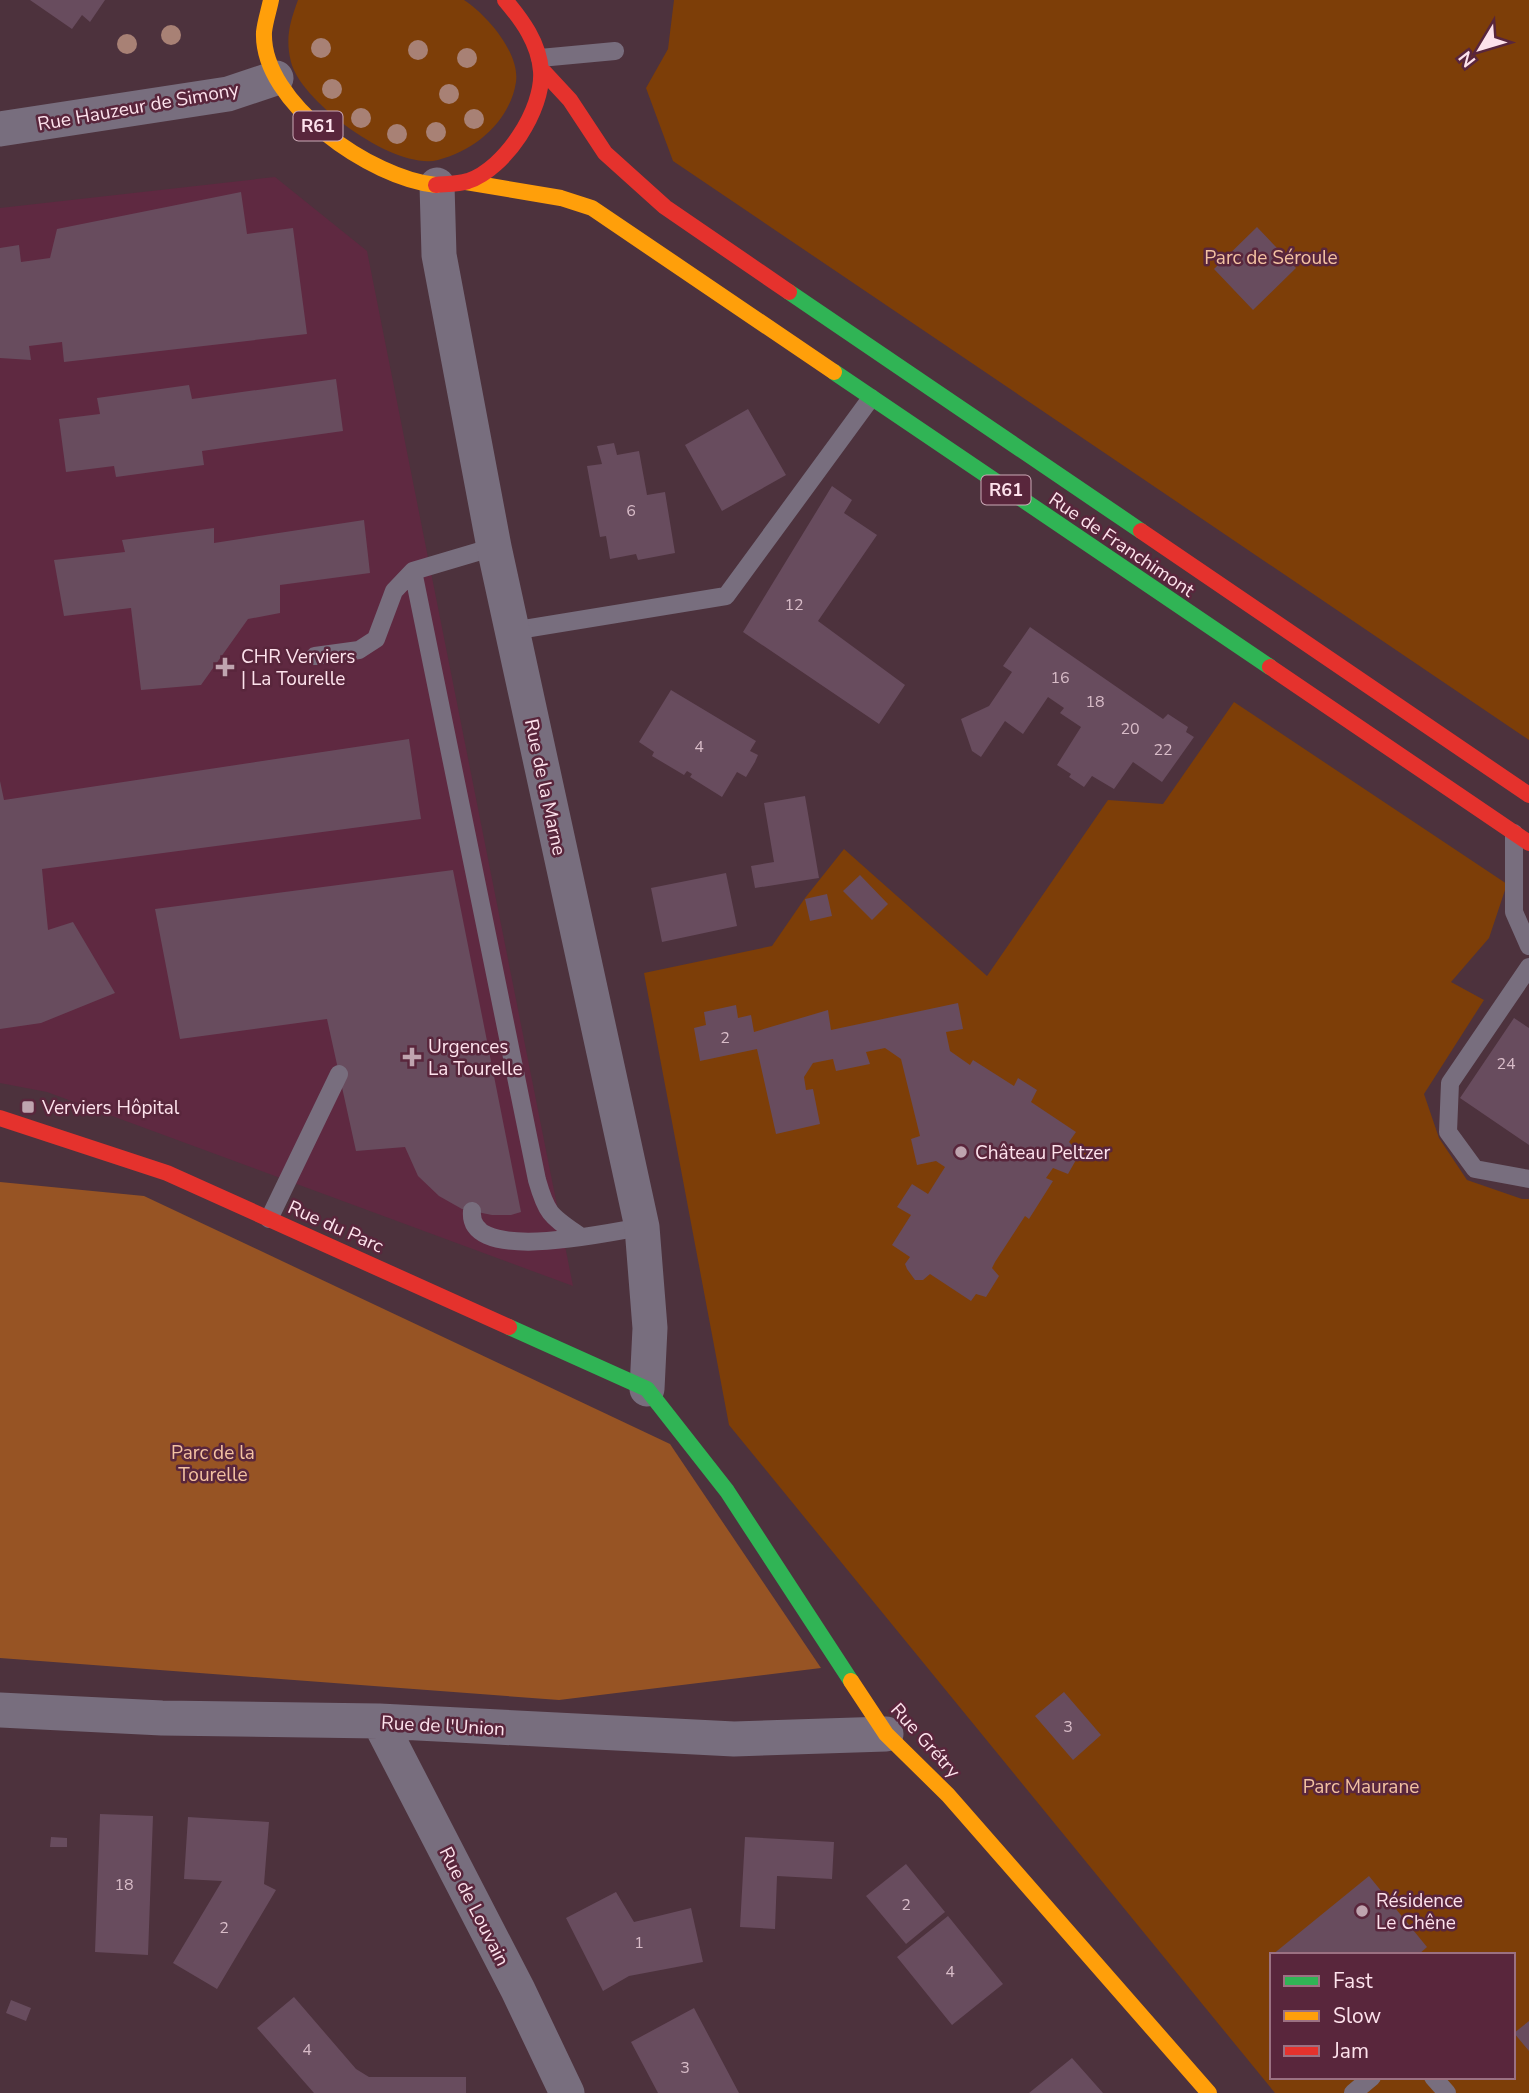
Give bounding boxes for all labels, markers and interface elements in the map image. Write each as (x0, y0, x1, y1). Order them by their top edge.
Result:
north arrow (1445, 14, 1515, 84)
text: N (1453, 45, 1482, 72)
street label: Rue Hauzeur de Simony (35, 76, 241, 138)
road number: R61 (294, 112, 342, 140)
park label: Parc de Séroule (1204, 245, 1338, 271)
road number: R61 (982, 476, 1030, 504)
street label: Rue de Franchimont (1043, 486, 1200, 603)
house number: 6 (626, 500, 636, 522)
house number: 12 (784, 594, 804, 616)
place label: CHR Verviers | La Tourelle (241, 644, 355, 692)
marker: CHR Verviers | La Tourelle (215, 657, 235, 677)
house number: 16 (1050, 667, 1070, 689)
house number: 18 (1085, 691, 1105, 713)
street label: Rue de la Marne (518, 717, 572, 858)
house number: 20 (1120, 718, 1140, 740)
house number: 4 (694, 736, 704, 758)
house number: 22 (1153, 739, 1173, 761)
house number: 2 (720, 1027, 730, 1049)
place label: Urgences La Tourelle (428, 1034, 523, 1082)
marker: Urgences La Tourelle (402, 1047, 422, 1067)
house number: 24 (1496, 1053, 1516, 1075)
place label: Verviers Hôpital (41, 1095, 180, 1121)
marker: Verviers Hôpital (20, 1099, 36, 1115)
place label: Château Peltzer (975, 1140, 1110, 1166)
marker: Château Peltzer (953, 1144, 969, 1160)
street label: Rue du Parc (284, 1194, 388, 1260)
park label: Parc de la Tourelle (171, 1440, 255, 1488)
street label: Rue Grétry (885, 1698, 966, 1784)
street label: Rue de l'Union (380, 1710, 506, 1742)
house number: 3 (1063, 1716, 1073, 1738)
park label: Parc Maurane (1303, 1774, 1419, 1800)
street label: Rue de Louvain (433, 1842, 515, 1971)
house number: 18 (114, 1874, 134, 1896)
place label: Résidence Le Chêne (1376, 1888, 1463, 1936)
house number: 2 (901, 1894, 911, 1916)
marker: Résidence Le Chêne (1354, 1903, 1370, 1919)
house number: 2 (219, 1917, 229, 1939)
house number: 1 (634, 1932, 644, 1954)
legend (1270, 1953, 1515, 2079)
house number: 4 (945, 1961, 955, 1983)
text: Fast (1333, 1967, 1373, 1995)
text: Slow (1333, 2002, 1382, 2030)
text: Jam (1332, 2037, 1369, 2065)
house number: 4 (302, 2039, 312, 2061)
house number: 3 (680, 2057, 690, 2079)

